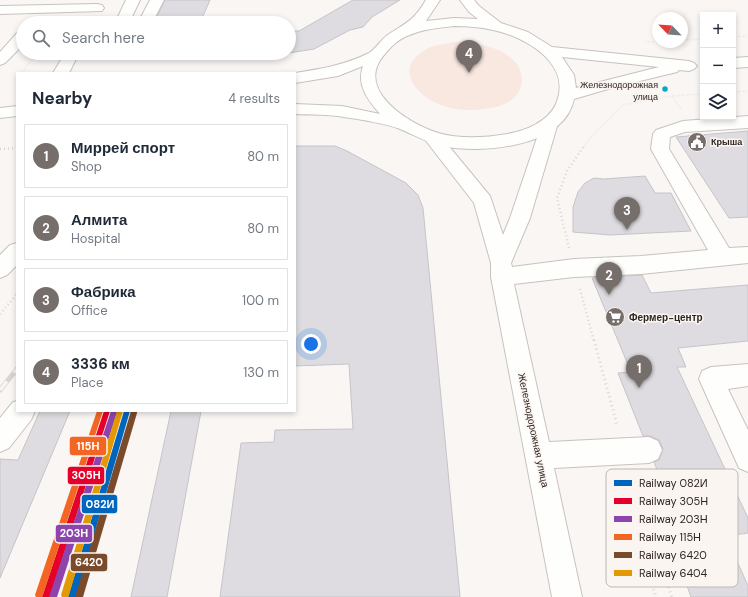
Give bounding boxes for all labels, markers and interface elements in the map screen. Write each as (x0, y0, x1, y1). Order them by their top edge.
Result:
north arrow (652, 12, 688, 48)
map controls (700, 12, 736, 120)
button: + (700, 12, 736, 48)
search box (16, 16, 296, 60)
icon: search (30, 27, 52, 49)
text: Search here (62, 28, 145, 48)
pin: 4 (456, 40, 482, 73)
button: − (700, 48, 736, 84)
place label: Железнодорожная улица (580, 79, 658, 103)
marker: Железнодорожная улица (660, 84, 670, 94)
button: layers (700, 84, 736, 120)
text: Nearby (32, 87, 92, 109)
text: 4 results (228, 90, 280, 107)
public building icon: Крыша (686, 131, 708, 153)
place label: Крыша (711, 136, 743, 148)
text: Миррей спорт (71, 138, 175, 158)
text: 1 (44, 148, 48, 165)
text: 80 m (247, 148, 279, 165)
text: Shop (71, 158, 102, 175)
pin: 3 (614, 197, 640, 230)
text: Алмита (71, 210, 127, 230)
text: 2 (42, 220, 50, 237)
text: 80 m (247, 220, 279, 237)
text: Hospital (71, 230, 120, 247)
pin: 2 (596, 262, 622, 295)
text: Фабрика (71, 282, 136, 302)
text: 3 (42, 292, 50, 309)
text: 100 m (242, 292, 279, 309)
text: Office (71, 302, 108, 319)
supermarket icon: Фермер-центр (604, 306, 626, 328)
place label: Фермер-центр (629, 311, 703, 324)
your location (301, 334, 321, 354)
text: 3336 км (71, 354, 130, 374)
pin: 1 (626, 355, 652, 388)
text: 4 (42, 364, 50, 381)
text: 130 m (243, 364, 279, 381)
street label: Железнодорожная улица (515, 372, 552, 489)
text: Place (71, 374, 103, 391)
line badge: 115Н (69, 436, 107, 456)
text: 115Н (77, 439, 99, 453)
line badge: 305Н (67, 466, 105, 485)
text: 305Н (71, 468, 101, 482)
legend (606, 469, 738, 587)
text: Railway 082И (639, 476, 708, 490)
line badge: 082И (81, 494, 118, 514)
text: Railway 305Н (639, 494, 708, 508)
text: 082И (86, 497, 115, 511)
text: Railway 203Н (639, 512, 708, 526)
line badge: 203Н (55, 524, 93, 543)
text: 203Н (60, 526, 88, 540)
text: Railway 115Н (639, 530, 701, 544)
text: Railway 6420 (639, 548, 707, 562)
line badge: 6420 (70, 553, 108, 572)
text: 6420 (75, 555, 103, 569)
text: Railway 6404 (639, 566, 708, 580)

